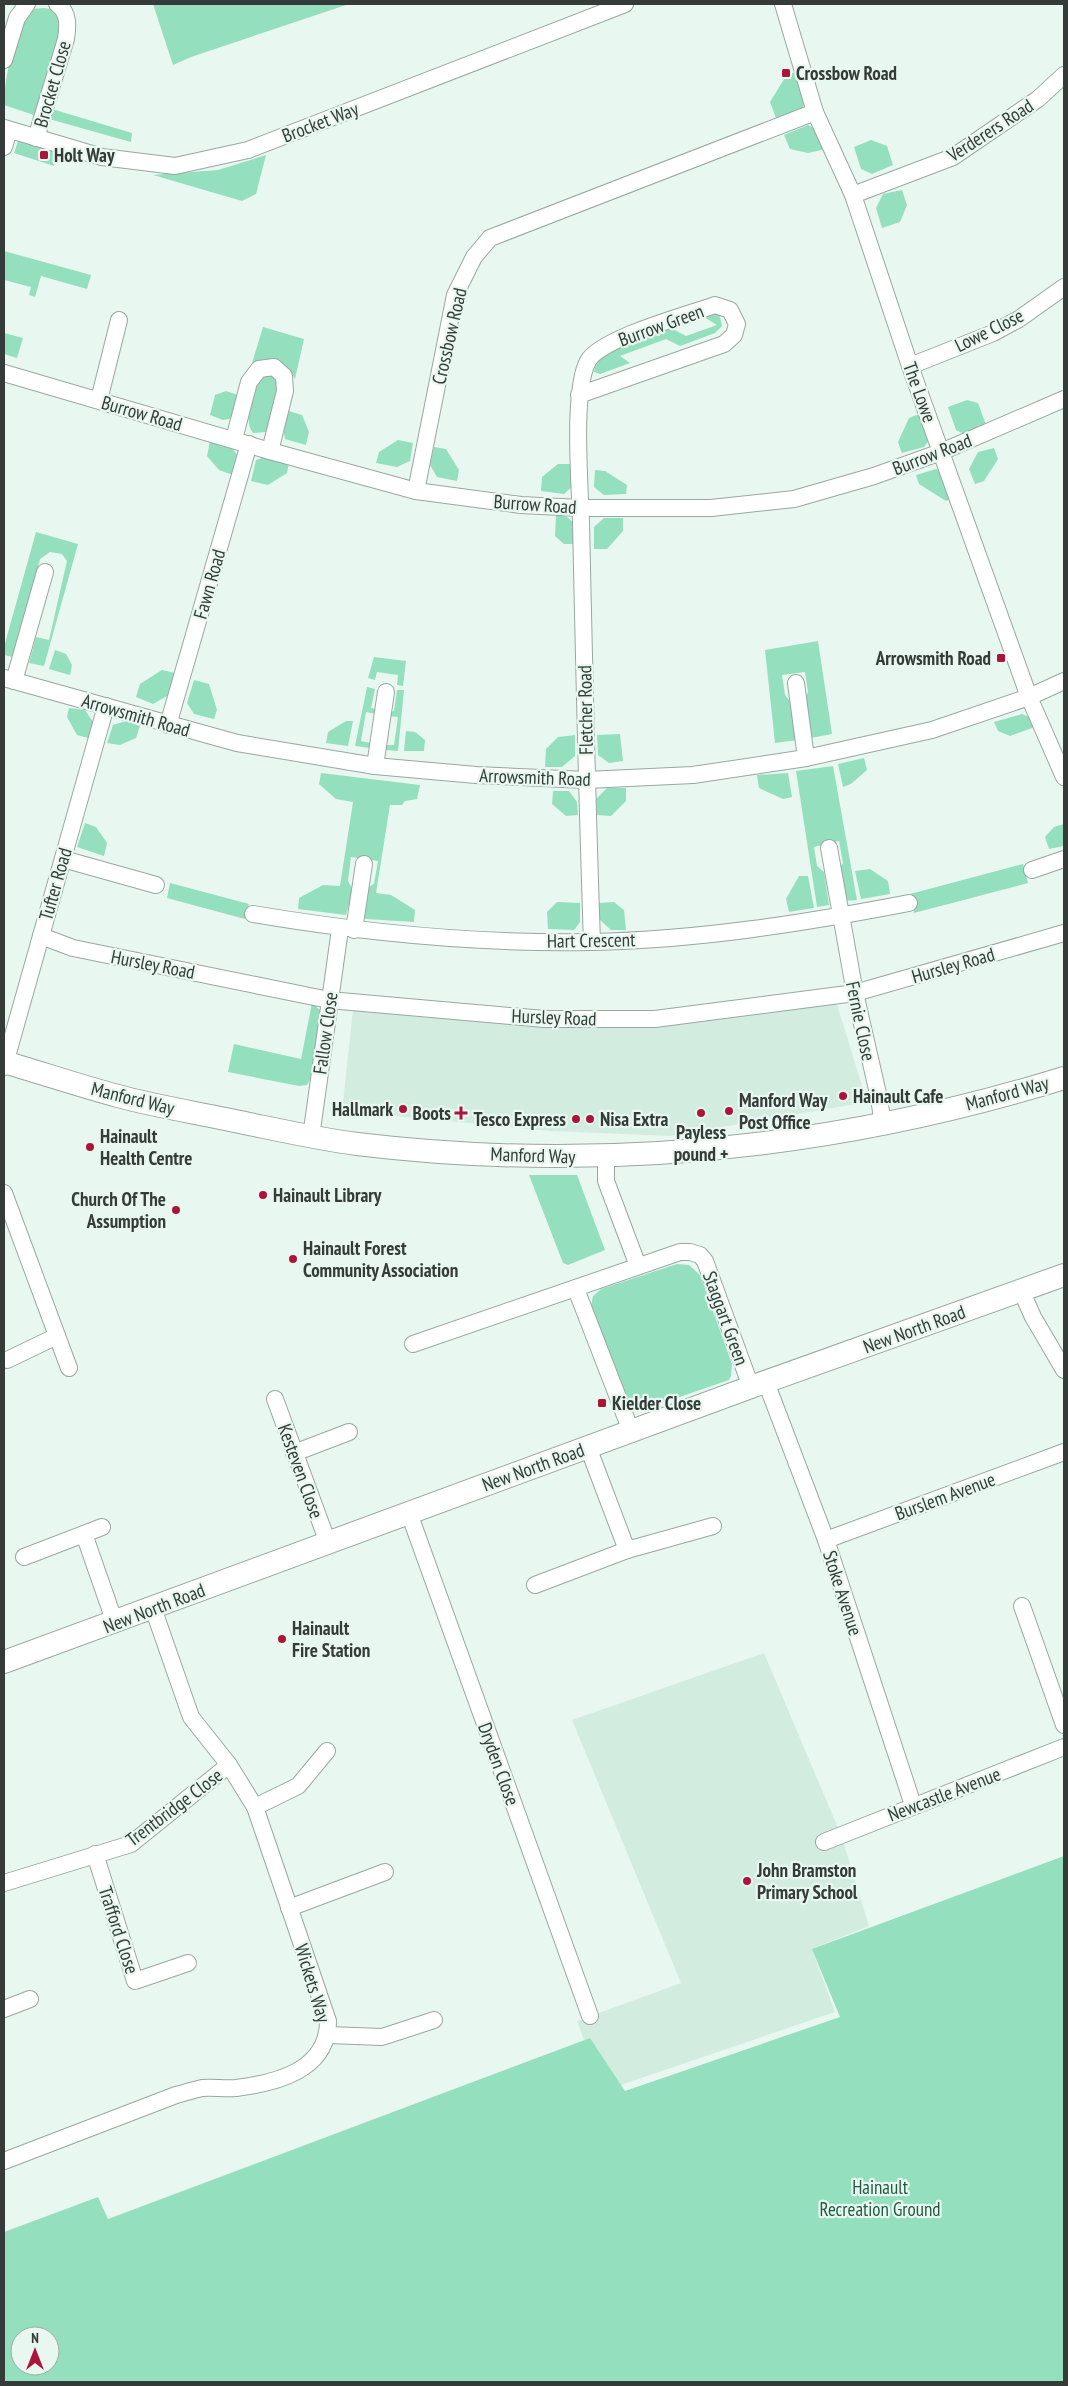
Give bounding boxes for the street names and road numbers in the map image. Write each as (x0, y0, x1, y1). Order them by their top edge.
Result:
street label: Brocket Close (28, 38, 76, 130)
street label: Verderers Road (941, 93, 1038, 167)
street label: Brocket Way (278, 96, 362, 148)
street label: Crossbow Road (426, 285, 472, 387)
street label: Burrow Green (615, 299, 707, 351)
street label: Lowe Close (951, 303, 1027, 357)
street label: The Lowe (898, 358, 942, 426)
street label: Burrow Road (99, 390, 185, 436)
street label: Burrow Road (889, 428, 975, 480)
street label: Burrow Road (493, 489, 577, 519)
street label: Fawn Road (188, 546, 230, 622)
street label: Fletcher Road (572, 665, 598, 755)
street label: Arrowsmith Road (79, 688, 193, 742)
street label: Arrowsmith Road (479, 763, 591, 791)
street label: Tufter Road (33, 845, 77, 923)
street label: Hart Crescent (547, 927, 636, 953)
street label: Hursley Road (909, 942, 997, 988)
street label: Hursley Road (109, 944, 197, 984)
street label: Fernie Close (841, 979, 881, 1063)
street label: Fallow Close (307, 990, 343, 1076)
street label: Hursley Road (511, 1004, 597, 1030)
street label: Manford Way (963, 1070, 1052, 1116)
street label: Manford Way (89, 1076, 178, 1120)
street label: Manford Way (490, 1142, 577, 1169)
street label: Staggart Green (698, 1268, 754, 1368)
street label: New North Road (860, 1299, 968, 1359)
street label: Kesteven Close (273, 1421, 329, 1522)
street label: New North Road (479, 1437, 587, 1497)
street label: Burslem Avenue (892, 1467, 999, 1525)
street label: Stoke Avenue (818, 1547, 868, 1639)
street label: New North Road (100, 1578, 208, 1638)
street label: Dryden Close (473, 1719, 525, 1809)
street label: Newcastle Avenue (884, 1761, 1004, 1826)
street label: Trentbridge Close (121, 1763, 227, 1851)
street label: Trafford Close (94, 1883, 144, 1977)
street label: Wickets Way (290, 1941, 337, 2026)

